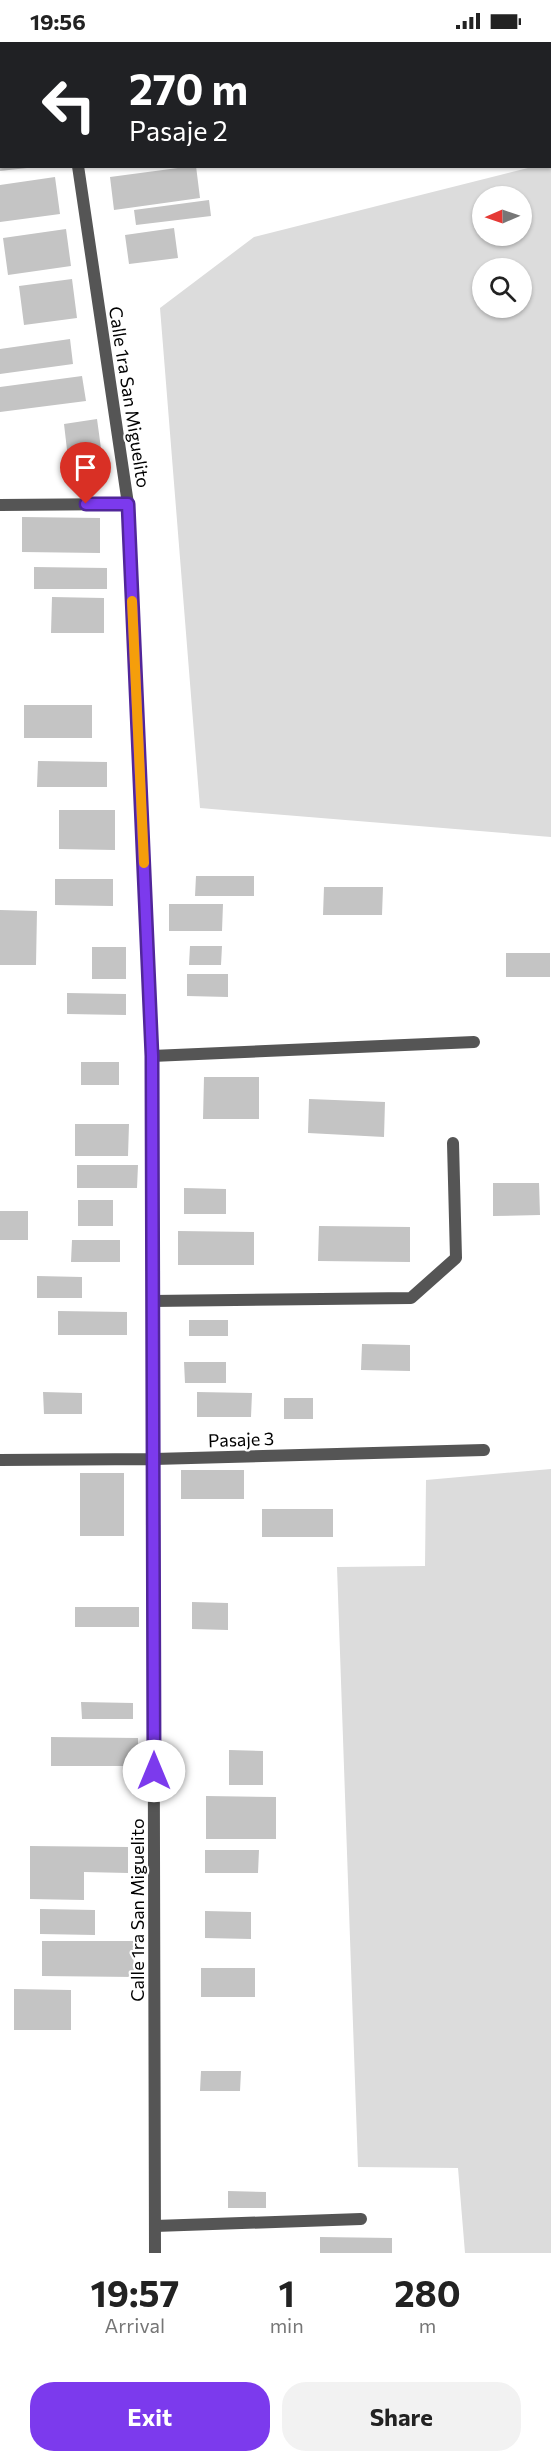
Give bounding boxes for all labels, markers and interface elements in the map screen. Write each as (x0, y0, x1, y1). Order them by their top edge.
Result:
text: 19:56 (30, 8, 86, 35)
text: 270 m (129, 62, 248, 114)
icon: left (30, 66, 108, 144)
text: Pasaje 2 (129, 114, 228, 147)
north arrow (472, 186, 532, 246)
map controls (472, 186, 532, 318)
button: search (472, 258, 532, 318)
street label: Calle 1ra San Miguelito (105, 305, 155, 489)
pin (60, 442, 111, 504)
icon: arrive (69, 451, 102, 484)
street label: Pasaje 3 (208, 1427, 274, 1451)
position arrow (122, 1739, 186, 1803)
street label: Calle 1ra San Miguelito (126, 1818, 148, 2002)
text: 19:57 (90, 2270, 179, 2314)
text: 1 (279, 2270, 295, 2314)
text: 280 (394, 2270, 461, 2314)
text: Arrival (105, 2313, 165, 2337)
text: min (270, 2313, 304, 2337)
text: m (419, 2313, 436, 2337)
button: Exit (30, 2382, 270, 2451)
button: Share (282, 2382, 521, 2451)

